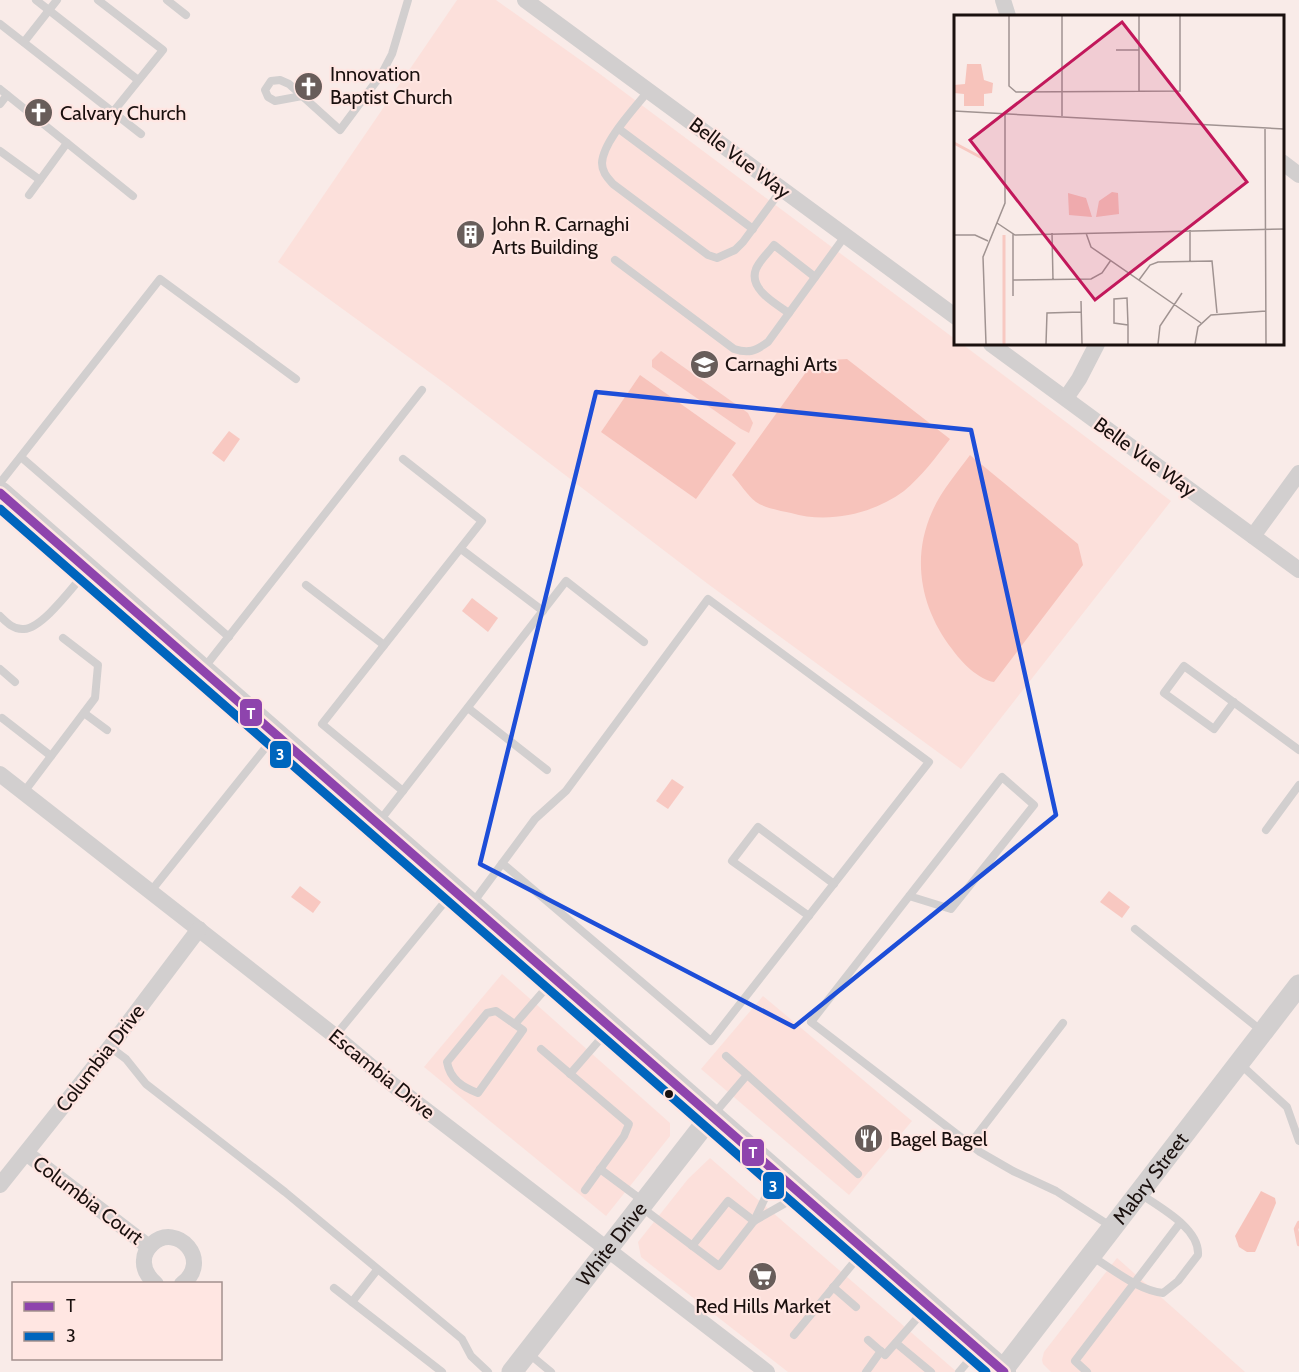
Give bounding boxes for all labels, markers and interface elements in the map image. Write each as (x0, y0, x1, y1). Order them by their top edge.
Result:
inset map (954, 15, 1284, 345)
place label: Innovation Baptist Church (330, 62, 453, 109)
church icon: Innovation Baptist Church (293, 70, 325, 102)
church icon: Calvary Church (23, 97, 55, 129)
place label: Calvary Church (60, 101, 186, 125)
street label: Belle Vue Way (685, 112, 795, 204)
place label: John R. Carnaghi Arts Building (491, 212, 629, 259)
building icon: John R. Carnaghi Arts Building (455, 219, 487, 251)
school or university icon: Carnaghi Arts (688, 348, 720, 380)
place label: Carnaghi Arts (725, 352, 837, 376)
street label: Belle Vue Way (1089, 412, 1201, 502)
line badge: T (239, 698, 263, 727)
text: T (247, 704, 256, 723)
line badge: 3 (269, 740, 292, 769)
text: 3 (276, 745, 284, 764)
street label: Columbia Drive (50, 999, 150, 1117)
street label: Escambia Drive (324, 1024, 440, 1124)
unlabelled marker (663, 1088, 675, 1100)
restaurant icon: Bagel Bagel (853, 1123, 885, 1155)
place label: Bagel Bagel (890, 1127, 988, 1151)
street label: Mabry Street (1107, 1128, 1193, 1229)
line badge: T (741, 1138, 765, 1167)
text: T (749, 1143, 758, 1162)
street label: Columbia Court (28, 1151, 148, 1249)
line badge: 3 (762, 1171, 785, 1200)
text: 3 (769, 1177, 777, 1196)
street label: White Drive (571, 1197, 652, 1291)
supermarket icon: Red Hills Market (747, 1260, 779, 1292)
legend (12, 1282, 222, 1360)
place label: Red Hills Market (695, 1294, 831, 1318)
text: T (66, 1295, 76, 1317)
text: 3 (66, 1325, 76, 1347)

